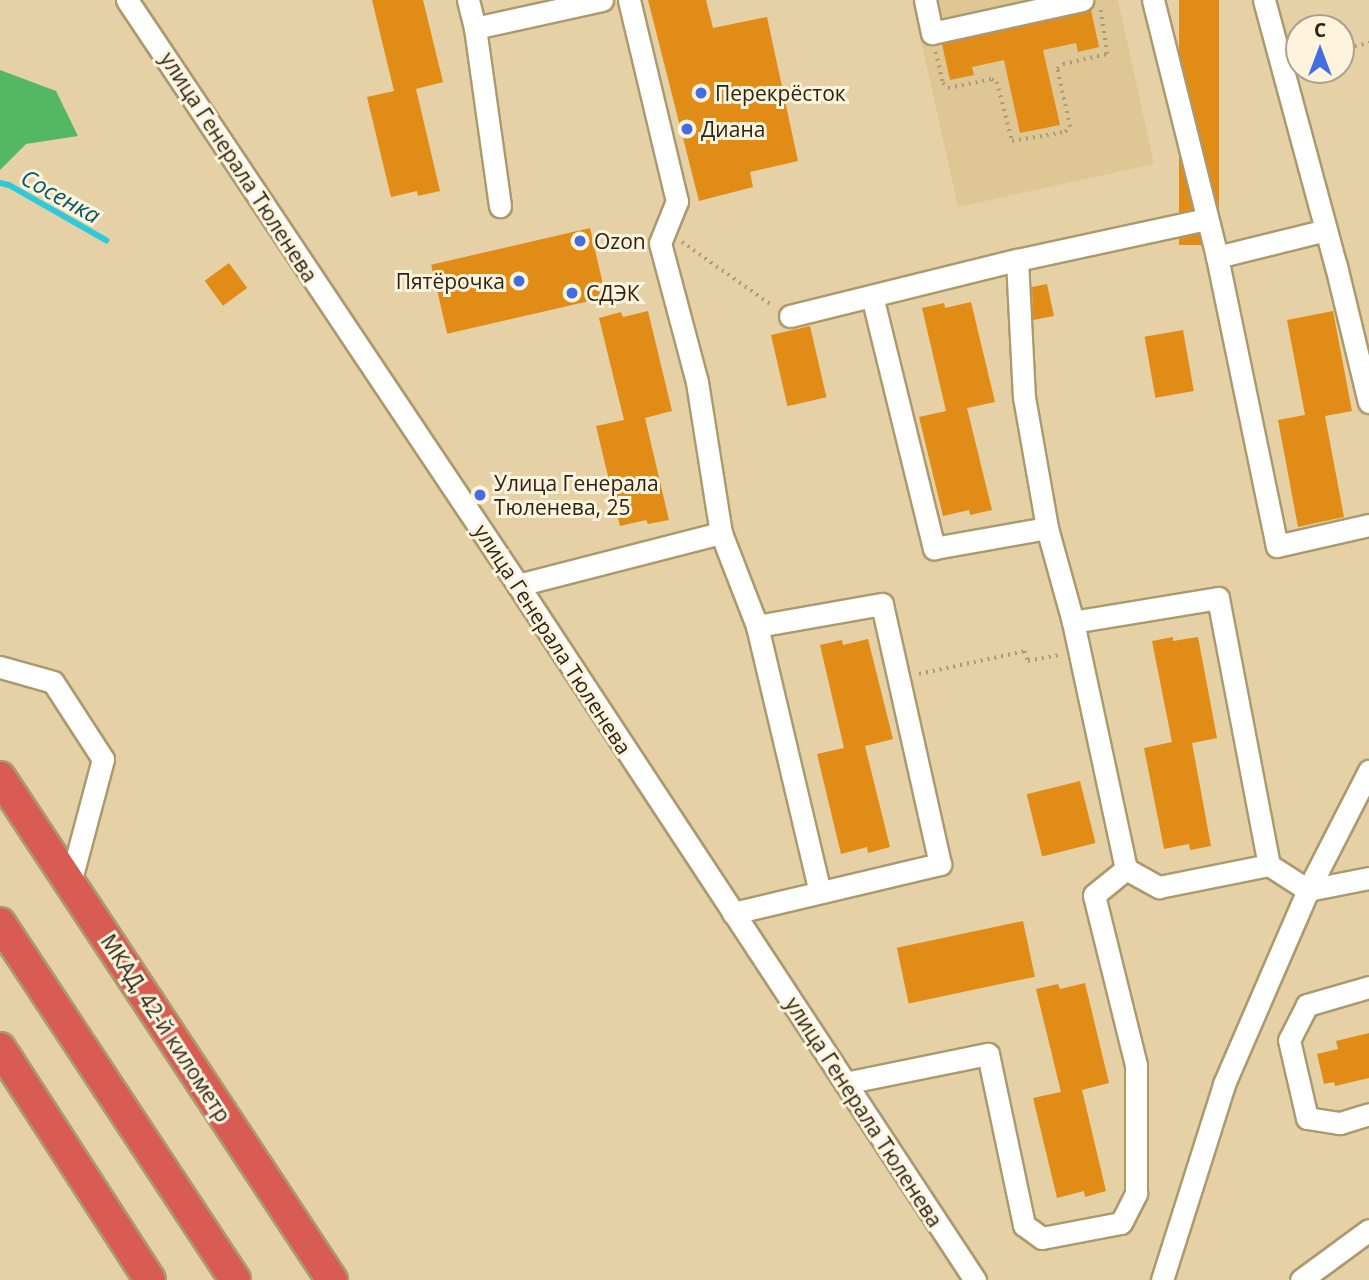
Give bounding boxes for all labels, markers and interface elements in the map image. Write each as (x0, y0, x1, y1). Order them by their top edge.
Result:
north arrow (1285, 14, 1355, 84)
text: С (1314, 17, 1326, 43)
street label: улица Генерала Тюленева (155, 47, 323, 287)
place label: Перекрёсток (715, 80, 846, 106)
marker: Перекрёсток (693, 85, 709, 101)
place label: Диана (701, 116, 765, 142)
marker: Диана (679, 121, 695, 137)
water label: Сосенка (17, 163, 105, 229)
place label: Ozon (594, 228, 646, 254)
marker: Ozon (572, 233, 588, 249)
place label: Пятёрочка (396, 268, 505, 294)
marker: Пятёрочка (511, 273, 527, 289)
place label: СДЭК (586, 280, 640, 306)
marker: СДЭК (564, 285, 580, 301)
place label: Улица Генерала Тюленева, 25 (494, 470, 659, 520)
marker: Улица Генерала Тюленева, 25 (472, 487, 488, 503)
street label: улица Генерала Тюленева (469, 519, 637, 759)
street label: МКАД, 42-й километр (96, 929, 236, 1127)
street label: улица Генерала Тюленева (780, 992, 948, 1232)

